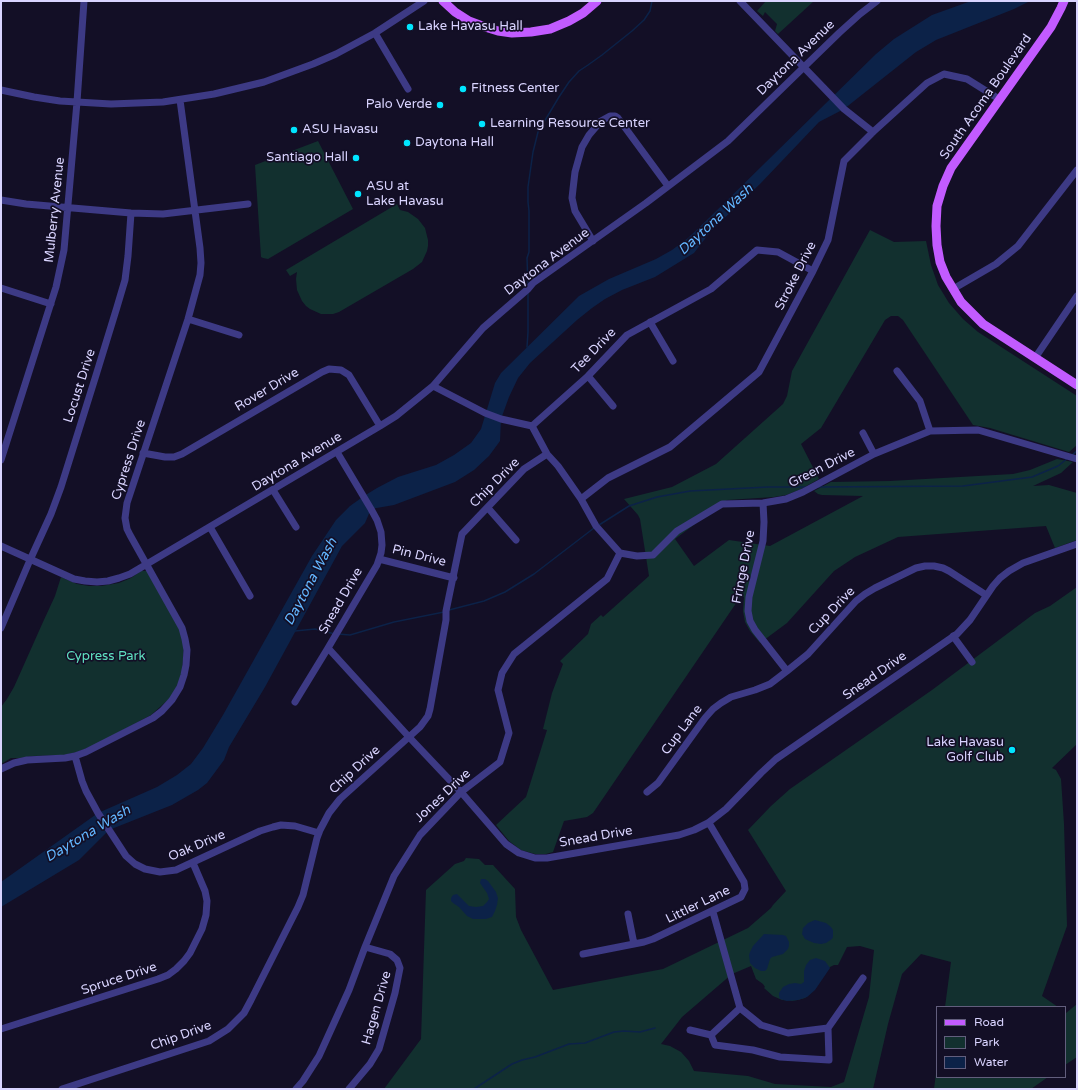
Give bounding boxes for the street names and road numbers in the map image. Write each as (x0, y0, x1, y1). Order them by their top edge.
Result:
street label: Daytona Avenue (754, 17, 838, 99)
street label: South Acoma Boulevard (937, 31, 1035, 163)
street label: Mulberry Avenue (42, 156, 68, 264)
street label: Daytona Avenue (502, 225, 592, 299)
street label: Stroke Drive (772, 239, 820, 313)
street label: Tee Drive (569, 325, 619, 377)
street label: Locust Drive (61, 347, 99, 425)
street label: Rover Drive (232, 365, 302, 415)
street label: Cypress Drive (109, 418, 149, 502)
street label: Daytona Avenue (249, 429, 345, 495)
street label: Green Drive (786, 445, 858, 491)
street label: Chip Drive (467, 455, 523, 511)
street label: Fringe Drive (729, 529, 759, 605)
street label: Pin Drive (390, 542, 448, 570)
street label: Snead Drive (316, 565, 366, 637)
street label: Cup Drive (805, 584, 859, 638)
street label: Snead Drive (840, 648, 910, 704)
street label: Cup Lane (658, 702, 706, 758)
street label: Chip Drive (326, 743, 384, 797)
street label: Jones Drive (412, 766, 474, 826)
street label: Snead Drive (558, 823, 634, 851)
street label: Oak Drive (166, 827, 228, 865)
street label: Littler Lane (663, 883, 733, 927)
street label: Spruce Drive (79, 959, 159, 999)
street label: Hagen Drive (359, 969, 395, 1047)
street label: Chip Drive (148, 1018, 214, 1054)

